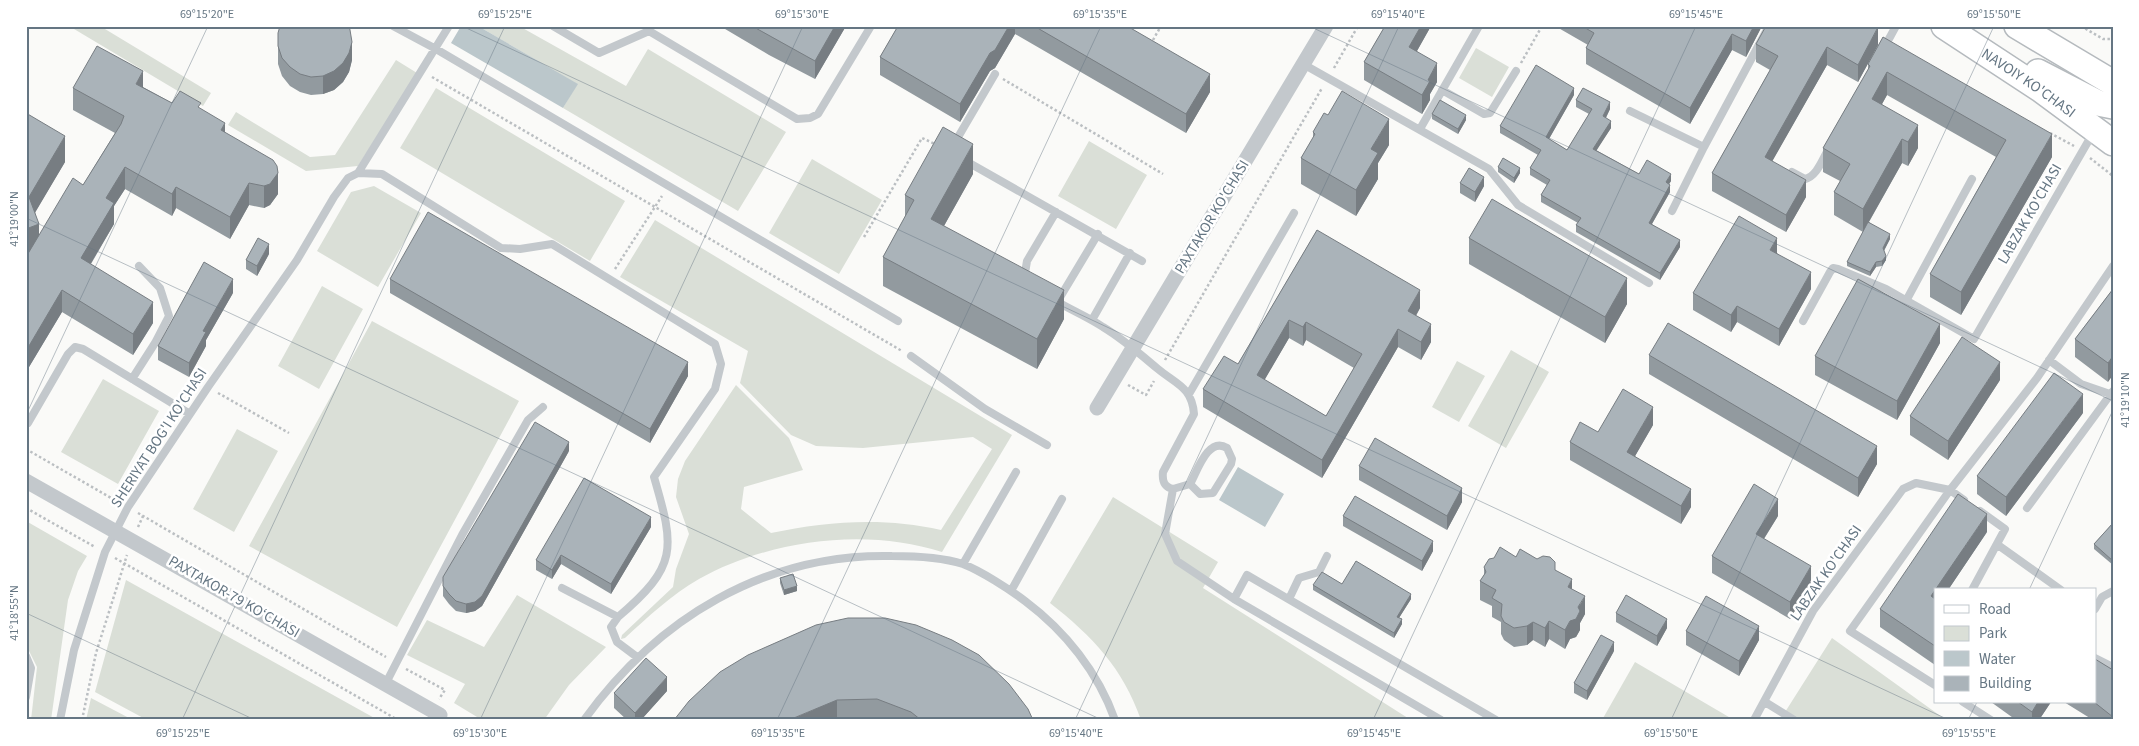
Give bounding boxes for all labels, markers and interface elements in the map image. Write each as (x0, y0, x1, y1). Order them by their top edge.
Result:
text: 69°15'20"E (180, 6, 234, 23)
text: 69°15'25"E (478, 6, 532, 23)
text: 69°15'30"E (775, 6, 829, 23)
text: 69°15'35"E (1073, 6, 1127, 23)
text: 69°15'40"E (1371, 6, 1425, 23)
text: 69°15'45"E (1669, 6, 1723, 23)
text: 69°15'50"E (1967, 6, 2021, 23)
street label: NAVOIY KO'CHASI (1978, 43, 2080, 122)
street label: PAXTAKOR KO'CHASI (1170, 156, 1254, 278)
street label: LABZAK KO'CHASI (1993, 160, 2067, 268)
text: 41°19'00"N (6, 191, 23, 247)
street label: SHERIYAT BOG'I KO'CHASI (106, 364, 212, 512)
text: 41°19'10"N (2117, 372, 2134, 428)
street label: LABZAK KO'CHASI (1785, 521, 1867, 625)
street label: PAXTAKOR-79 KO‘CHASI (164, 551, 304, 643)
text: 41°18'55"N (6, 585, 23, 641)
legend (1934, 588, 2096, 704)
text: Road (1979, 599, 2011, 620)
text: Park (1979, 623, 2008, 644)
text: Water (1979, 649, 2016, 670)
text: Building (1979, 673, 2032, 694)
text: 69°15'25"E (156, 725, 210, 742)
text: 69°15'30"E (453, 725, 507, 742)
text: 69°15'35"E (751, 725, 805, 742)
text: 69°15'40"E (1049, 725, 1103, 742)
text: 69°15'45"E (1347, 725, 1401, 742)
text: 69°15'50"E (1644, 725, 1698, 742)
text: 69°15'55"E (1942, 725, 1996, 742)

